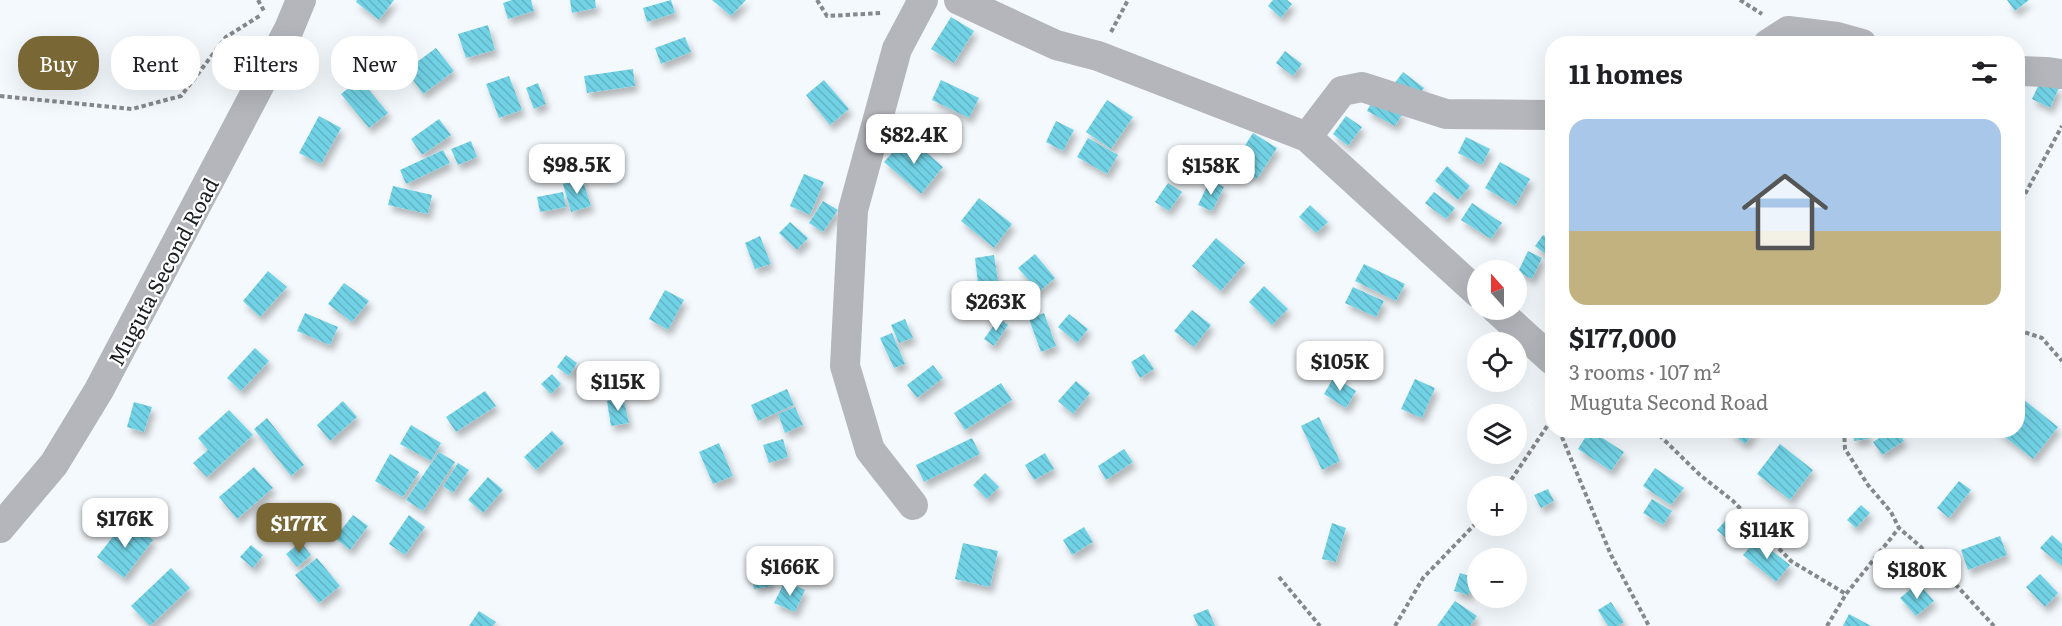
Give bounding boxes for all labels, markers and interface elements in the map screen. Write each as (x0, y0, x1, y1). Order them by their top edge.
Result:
chip: Buy (18, 36, 99, 90)
chip: Rent (111, 36, 200, 90)
chip: Filters (212, 36, 319, 90)
chip: New (331, 36, 418, 90)
text: 11 homes (1569, 53, 1683, 92)
icon: filters (1968, 56, 2001, 89)
pin: $82.4K (865, 114, 963, 165)
text: $82.4K (880, 118, 948, 148)
pin: $98.5K (528, 144, 626, 195)
pin: $158K (1169, 145, 1253, 196)
text: $98.5K (543, 148, 611, 178)
text: $158K (1182, 149, 1240, 179)
icon: home (1731, 158, 1839, 266)
street label: Muguta Second Road (99, 171, 225, 371)
north arrow (1467, 260, 1527, 320)
map controls (1467, 260, 1527, 608)
pin: $263K (954, 281, 1038, 332)
text: $263K (965, 285, 1027, 315)
text: $177,000 (1569, 317, 1677, 356)
button: locate (1467, 332, 1527, 392)
pin: $105K (1298, 341, 1382, 392)
text: $105K (1311, 345, 1369, 375)
text: 3 rooms · 107 m² (1569, 356, 1720, 386)
pin: $115K (576, 361, 660, 412)
text: $115K (590, 365, 646, 395)
text: Muguta Second Road (1569, 386, 1768, 416)
button: layers (1467, 404, 1527, 464)
button: + (1467, 476, 1527, 536)
pin: $176K (83, 498, 167, 549)
text: $176K (96, 502, 154, 532)
pin: $177K (257, 503, 341, 554)
text: $177K (271, 507, 327, 537)
pin: $114K (1725, 509, 1809, 560)
text: $114K (1739, 513, 1795, 543)
pin: $166K (748, 546, 832, 597)
button: − (1467, 548, 1527, 608)
pin: $180K (1875, 549, 1959, 600)
text: $166K (760, 550, 820, 580)
text: $180K (1887, 553, 1947, 583)

